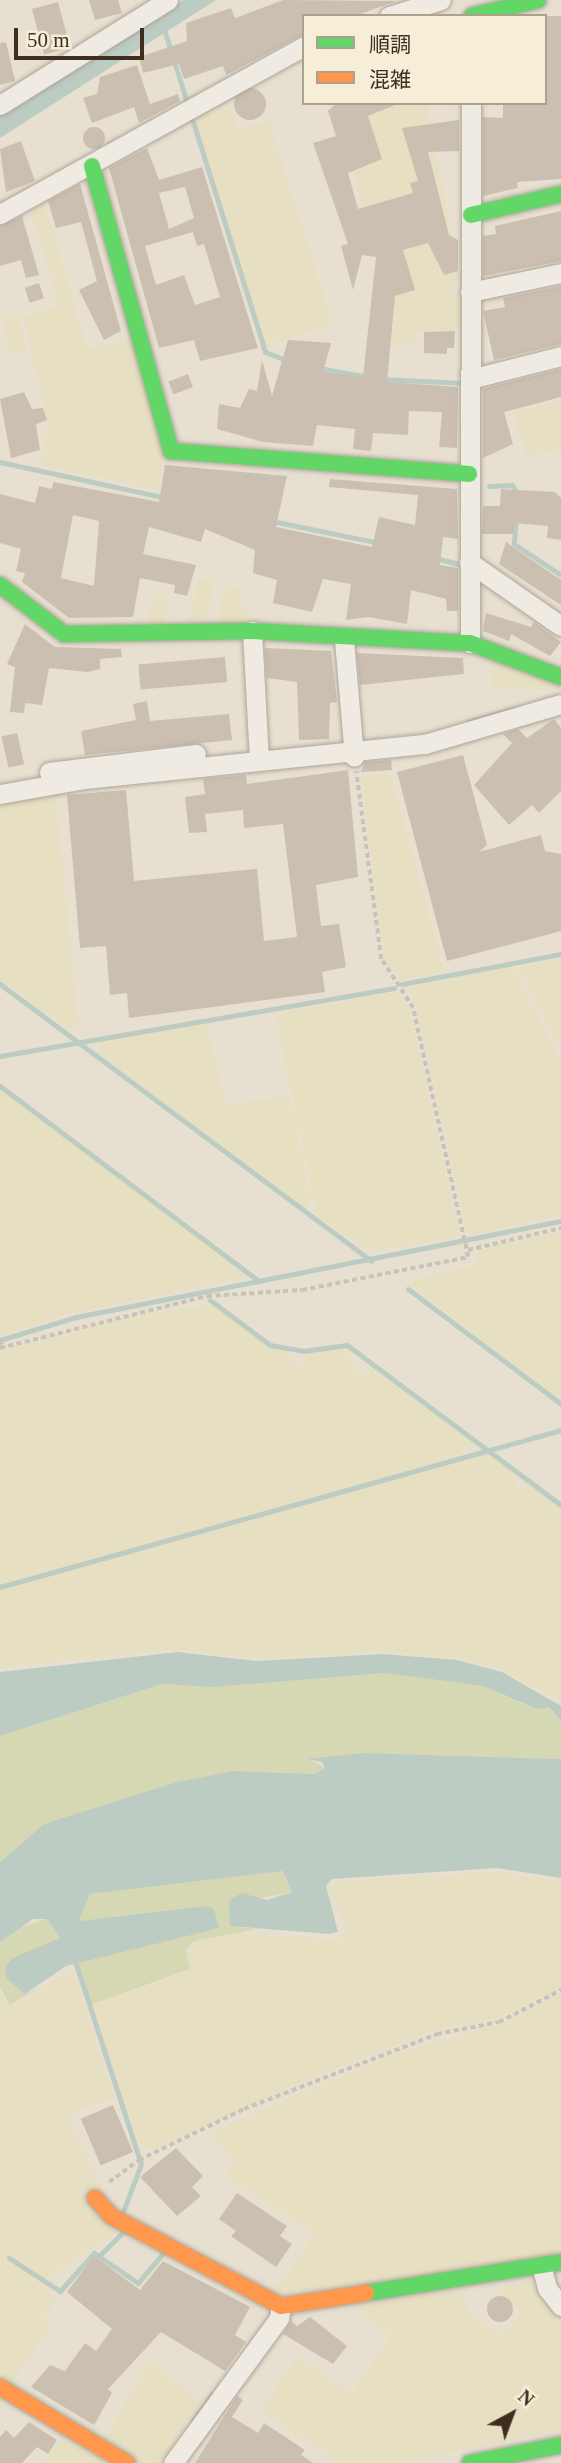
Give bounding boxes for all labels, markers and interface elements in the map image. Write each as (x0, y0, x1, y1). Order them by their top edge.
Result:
scale bar (18, 14, 147, 58)
legend (302, 14, 547, 105)
text: 50 m (27, 28, 70, 52)
text: 順調 (369, 33, 411, 57)
text: 混雑 (369, 68, 411, 92)
north arrow (477, 2379, 547, 2449)
text: N (514, 2385, 538, 2410)

